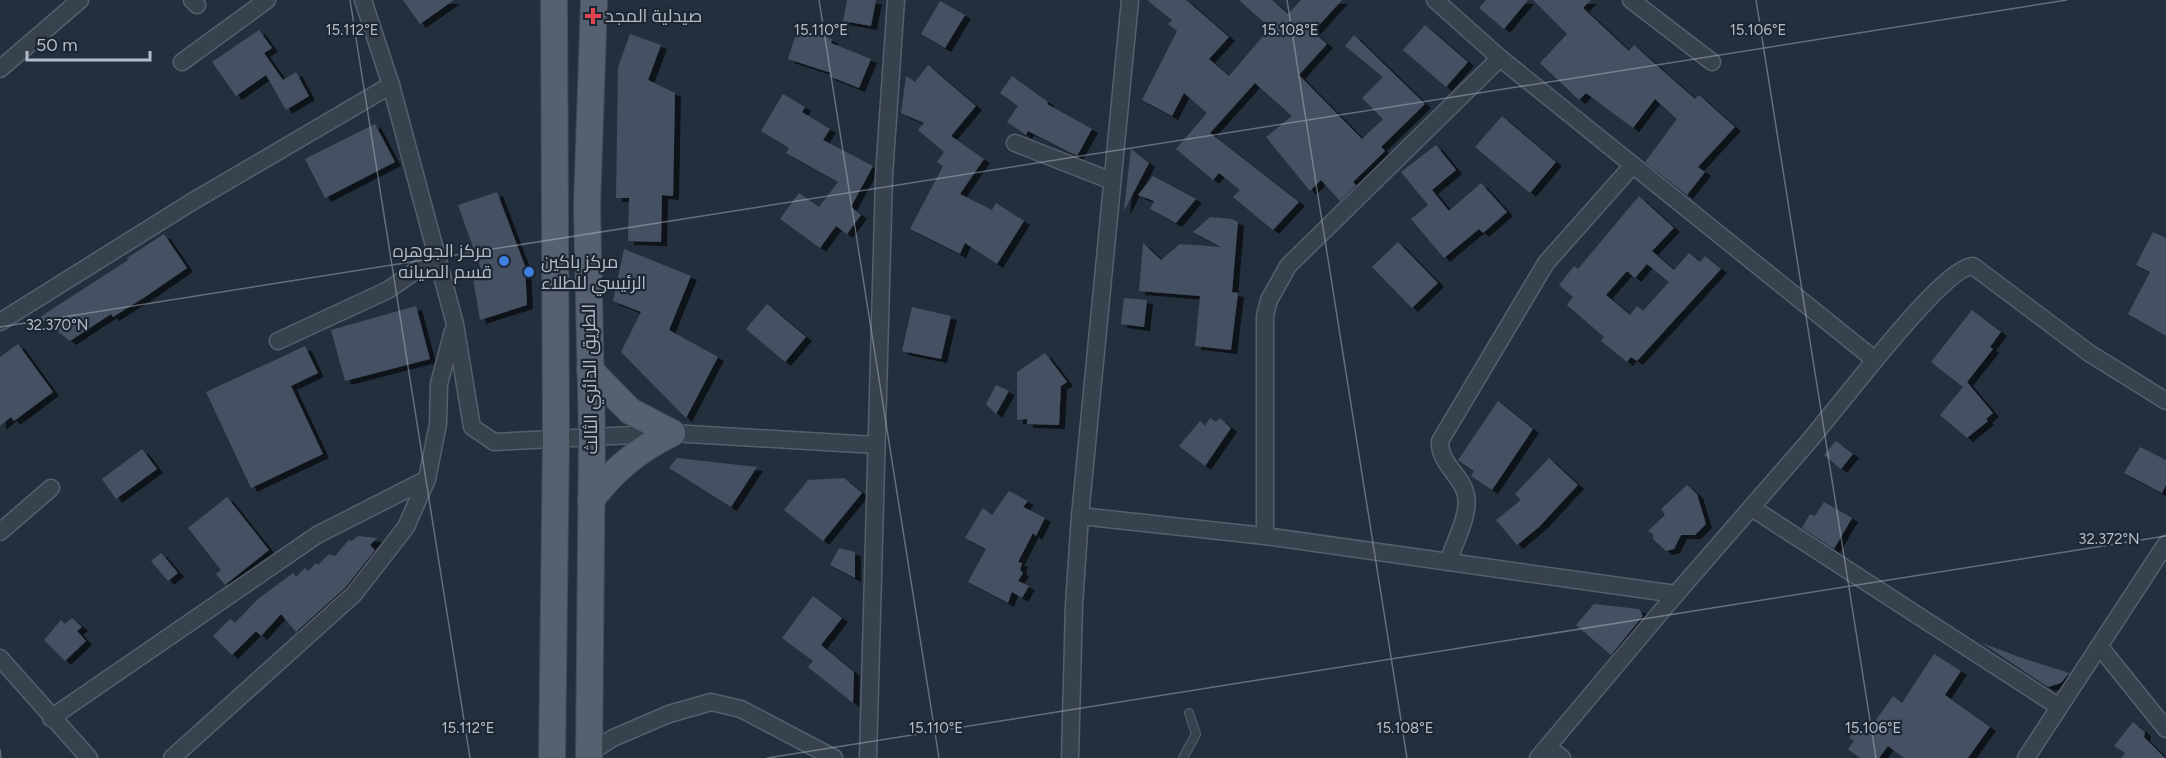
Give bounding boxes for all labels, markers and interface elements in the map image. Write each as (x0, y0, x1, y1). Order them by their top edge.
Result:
place label: صيدلية المجد (605, 5, 702, 27)
marker: صيدلية المجد (586, 9, 600, 23)
text: 15.112°E (325, 21, 379, 39)
text: 15.110°E (794, 21, 848, 39)
text: 15.108°E (1261, 21, 1319, 39)
text: 15.106°E (1730, 21, 1786, 39)
scale bar (27, 24, 150, 62)
text: 50 m (36, 34, 78, 56)
place label: مركز الجوهره قسم الصيانه (393, 240, 492, 284)
place label: مركز باكين الرئيسي للطلاء (541, 251, 646, 296)
marker: مركز الجوهره قسم الصيانه (497, 254, 511, 268)
marker: مركز باكين الرئيسي للطلاء (522, 265, 536, 279)
street label: الطريق الدائري الثالث (578, 303, 605, 454)
text: 32.370°N (26, 316, 88, 334)
text: 32.372°N (2078, 530, 2140, 548)
text: 15.112°E (441, 719, 495, 737)
text: 15.110°E (909, 719, 963, 737)
text: 15.108°E (1376, 719, 1434, 737)
text: 15.106°E (1845, 719, 1901, 737)

